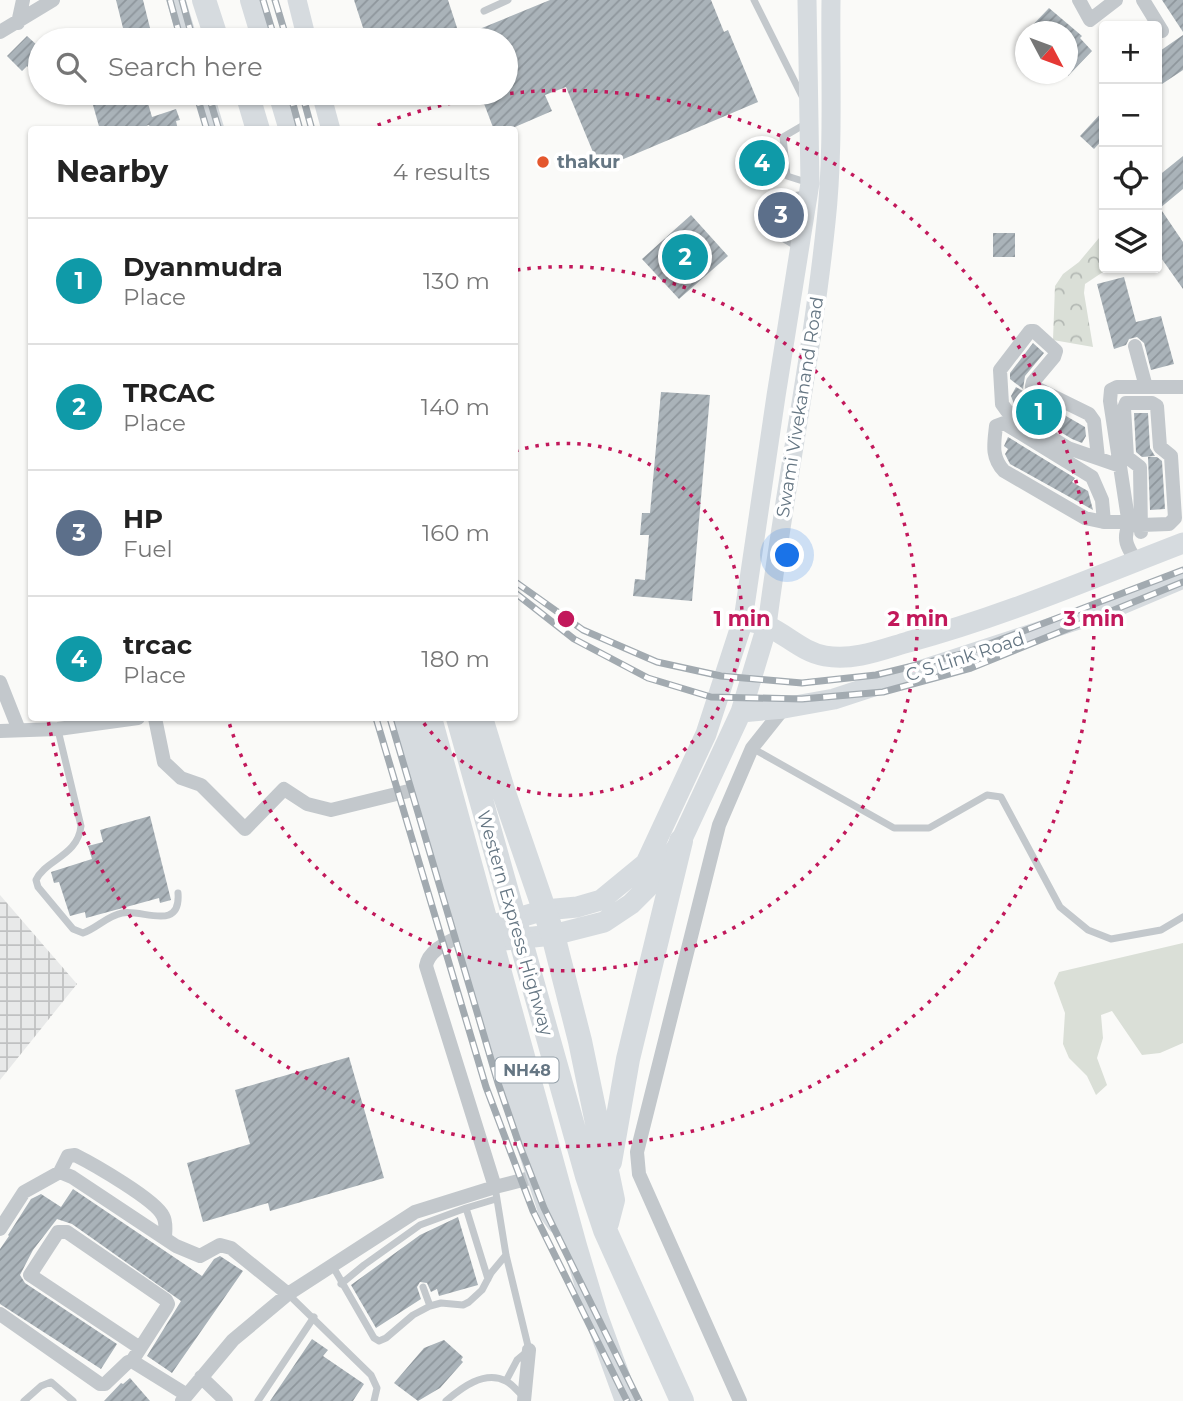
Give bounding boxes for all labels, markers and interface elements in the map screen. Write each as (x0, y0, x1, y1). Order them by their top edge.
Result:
north arrow (1015, 21, 1078, 84)
map controls (1099, 21, 1162, 273)
button: + (1099, 21, 1162, 84)
search box (28, 28, 518, 105)
icon: search (52, 48, 90, 86)
text: Search here (108, 51, 263, 83)
button: − (1099, 84, 1162, 147)
pin: 4 (739, 137, 785, 189)
button: locate (1099, 147, 1162, 210)
place label: thakur (557, 151, 620, 173)
text: Nearby (56, 153, 168, 190)
marker: thakur (535, 154, 551, 170)
text: 4 results (393, 158, 490, 186)
pin: 3 (758, 189, 804, 241)
button: layers (1099, 210, 1162, 273)
pin: 2 (662, 231, 708, 283)
text: Dyanmudra (123, 251, 283, 283)
text: 1 (74, 267, 84, 295)
text: 130 m (423, 267, 490, 295)
text: Place (123, 283, 186, 311)
street label: Swami Vivekanand Road (772, 295, 828, 519)
text: TRCAC (123, 377, 215, 409)
pin: 1 (1016, 386, 1062, 438)
text: 2 (72, 393, 86, 421)
text: 140 m (421, 393, 490, 421)
text: Place (123, 409, 186, 437)
text: HP (123, 503, 163, 535)
text: 3 (72, 519, 86, 547)
text: 160 m (422, 519, 490, 547)
text: Fuel (123, 535, 173, 563)
your location (770, 538, 804, 572)
text: 1 min (713, 606, 771, 631)
text: 2 min (887, 606, 949, 631)
text: 3 min (1062, 606, 1125, 631)
centre of rings (554, 607, 578, 631)
street label: C S Link Road (903, 627, 1027, 687)
text: trcac (123, 629, 192, 661)
text: 4 (71, 645, 87, 673)
text: 180 m (421, 645, 490, 673)
text: Place (123, 661, 186, 689)
street label: Western Express Highway (472, 808, 558, 1038)
road number: NH48 (496, 1058, 558, 1082)

